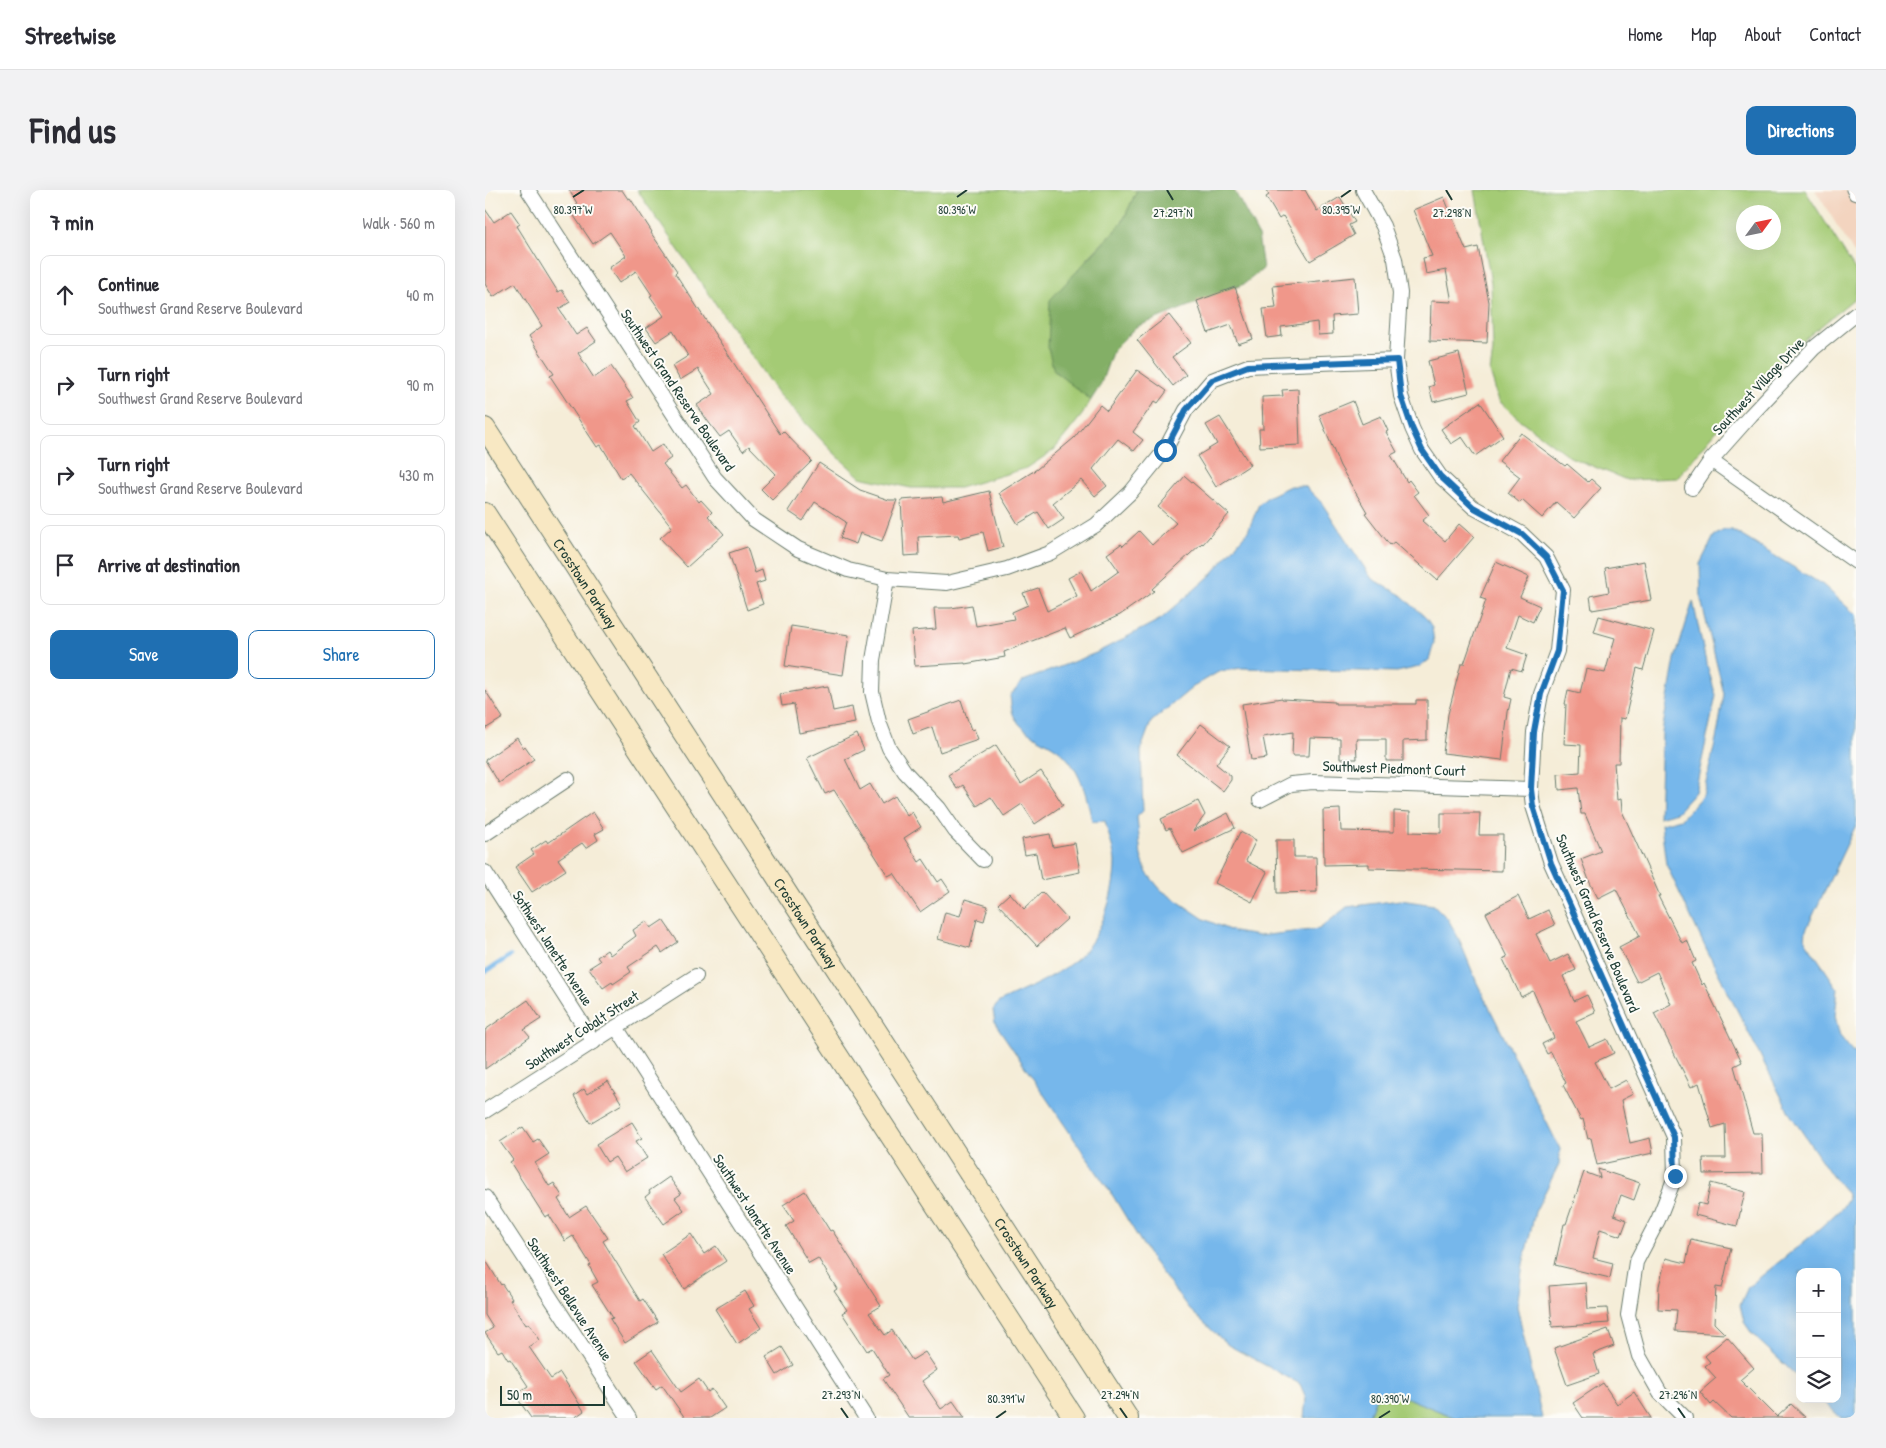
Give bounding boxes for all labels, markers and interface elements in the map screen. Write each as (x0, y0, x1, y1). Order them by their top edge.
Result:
text: Streetwise (25, 19, 116, 51)
text: Home (1628, 22, 1663, 47)
text: Map (1691, 22, 1716, 47)
text: About (1744, 22, 1781, 47)
text: Contact (1809, 22, 1861, 47)
button: Directions (1746, 106, 1856, 155)
text: Find us (30, 107, 116, 154)
text: 80.397°W (553, 201, 593, 218)
text: 80.396°W (938, 201, 977, 218)
text: 80.395°W (1322, 201, 1361, 218)
text: 27.297°N (1153, 204, 1193, 221)
text: 27.298°N (1433, 204, 1471, 221)
north arrow (1736, 205, 1781, 250)
text: 7 min (50, 208, 94, 237)
text: Walk · 560 m (363, 212, 435, 234)
text: Continue (98, 271, 159, 297)
icon: ahead (51, 281, 79, 309)
text: 40 m (406, 284, 434, 306)
text: Southwest Grand Reserve Boulevard (98, 297, 302, 319)
street label: Southwest Grand Reserve Boulevard (616, 305, 740, 475)
street label: Southwest Village Drive (1707, 333, 1809, 439)
text: Turn right (98, 361, 169, 387)
icon: right (51, 371, 79, 399)
text: 90 m (406, 374, 434, 396)
text: Southwest Grand Reserve Boulevard (98, 387, 302, 409)
route start (1154, 439, 1177, 462)
text: Turn right (98, 451, 169, 477)
icon: right (51, 461, 79, 489)
text: 430 m (399, 464, 434, 486)
text: Southwest Grand Reserve Boulevard (98, 477, 302, 499)
street label: Crosstown Parkway (549, 534, 623, 633)
icon: arrive (51, 551, 79, 579)
text: Arrive at destination (98, 552, 240, 578)
button: Save (50, 630, 238, 679)
button: Share (248, 630, 435, 679)
street label: Southwest Piedmont Court (1322, 755, 1467, 781)
street label: Southwest Grand Reserve Boulevard (1551, 831, 1645, 1015)
street label: Crosstown Parkway (769, 873, 844, 972)
street label: Sothwest Janette Avenue (508, 886, 598, 1010)
street label: Southwest Cobalt Street (521, 985, 644, 1075)
street label: Southwest Janette Avenue (708, 1150, 802, 1278)
route end (1664, 1165, 1687, 1188)
street label: Crosstown Parkway (990, 1213, 1064, 1312)
street label: Southwest Bellevue Avenue (522, 1233, 618, 1365)
map controls (1796, 1268, 1841, 1403)
button: + (1796, 1268, 1841, 1313)
button: − (1796, 1313, 1841, 1358)
button: layers (1796, 1358, 1841, 1403)
scale bar (500, 1383, 605, 1406)
text: 50 m (507, 1385, 532, 1404)
text: 27.293°N (822, 1386, 860, 1403)
text: 27.294°N (1101, 1386, 1139, 1403)
text: 27.296°N (1659, 1386, 1697, 1403)
text: 80.391°W (987, 1390, 1025, 1407)
text: 80.390°W (1371, 1390, 1410, 1407)

